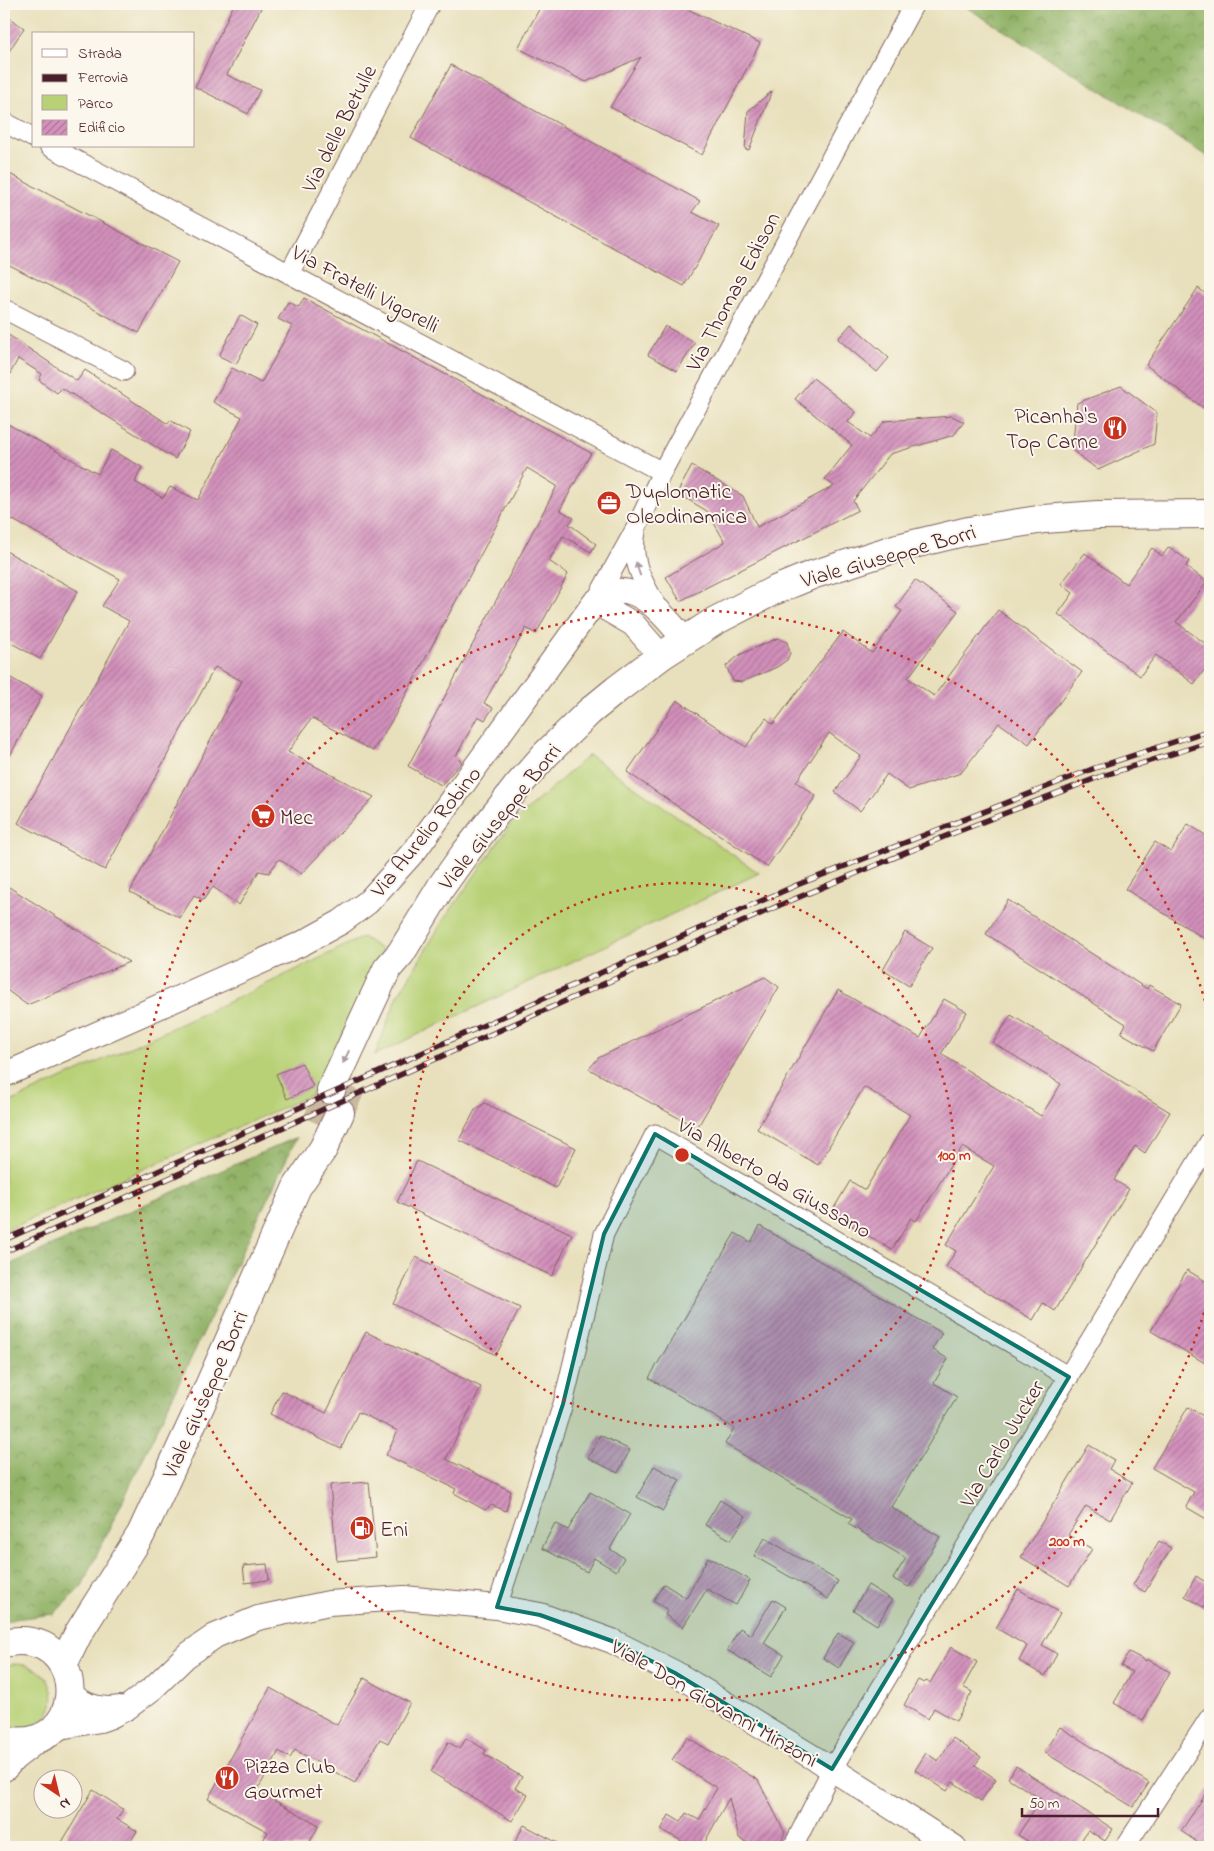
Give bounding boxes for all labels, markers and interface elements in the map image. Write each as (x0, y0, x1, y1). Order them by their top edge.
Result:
legend (32, 32, 195, 148)
text: Strada (78, 43, 122, 65)
street label: Via delle Betulle (294, 60, 387, 200)
text: Ferrovia (77, 67, 128, 89)
text: Parco (78, 93, 113, 115)
text: Edificio (78, 117, 125, 139)
street label: Via Thomas Edison (679, 207, 790, 379)
street label: Via Fratelli Vigorelli (284, 238, 444, 344)
place label: Picanha's Top Carne (1006, 402, 1098, 459)
restaurant icon: Picanha's Top Carne (1102, 415, 1128, 441)
place label: Duplomatic Oleodinamica (625, 477, 747, 534)
office icon: Duplomatic Oleodinamica (596, 490, 622, 516)
street label: Viale Giuseppe Borri (797, 518, 980, 598)
one-way arrow (634, 561, 642, 576)
street label: Viale Giuseppe Borri (431, 738, 571, 899)
street label: Via Aurelio Robino (364, 760, 490, 906)
supermarket icon: Mec (250, 803, 276, 829)
place label: Mec (280, 803, 313, 835)
one-way arrow (341, 1050, 349, 1064)
street label: Via Alberto da Giussano (670, 1110, 876, 1248)
text: 100 m (937, 1145, 971, 1167)
centre of rings (673, 1146, 691, 1164)
street label: Viale Giuseppe Borri (155, 1306, 258, 1485)
street label: Via Carlo Jucker (952, 1375, 1054, 1515)
fuel station icon: Eni (349, 1515, 375, 1541)
place label: Eni (380, 1515, 408, 1547)
text: 200 m (1048, 1531, 1085, 1553)
street label: Viale Don Giovanni Minzoni (603, 1632, 823, 1777)
place label: Pizza Club Gourmet (244, 1752, 335, 1809)
restaurant icon: Pizza Club Gourmet (214, 1765, 240, 1791)
north arrow (32, 1768, 82, 1818)
scale bar (1022, 1786, 1158, 1818)
text: N (55, 1792, 74, 1815)
text: 50 m (1029, 1793, 1060, 1815)

